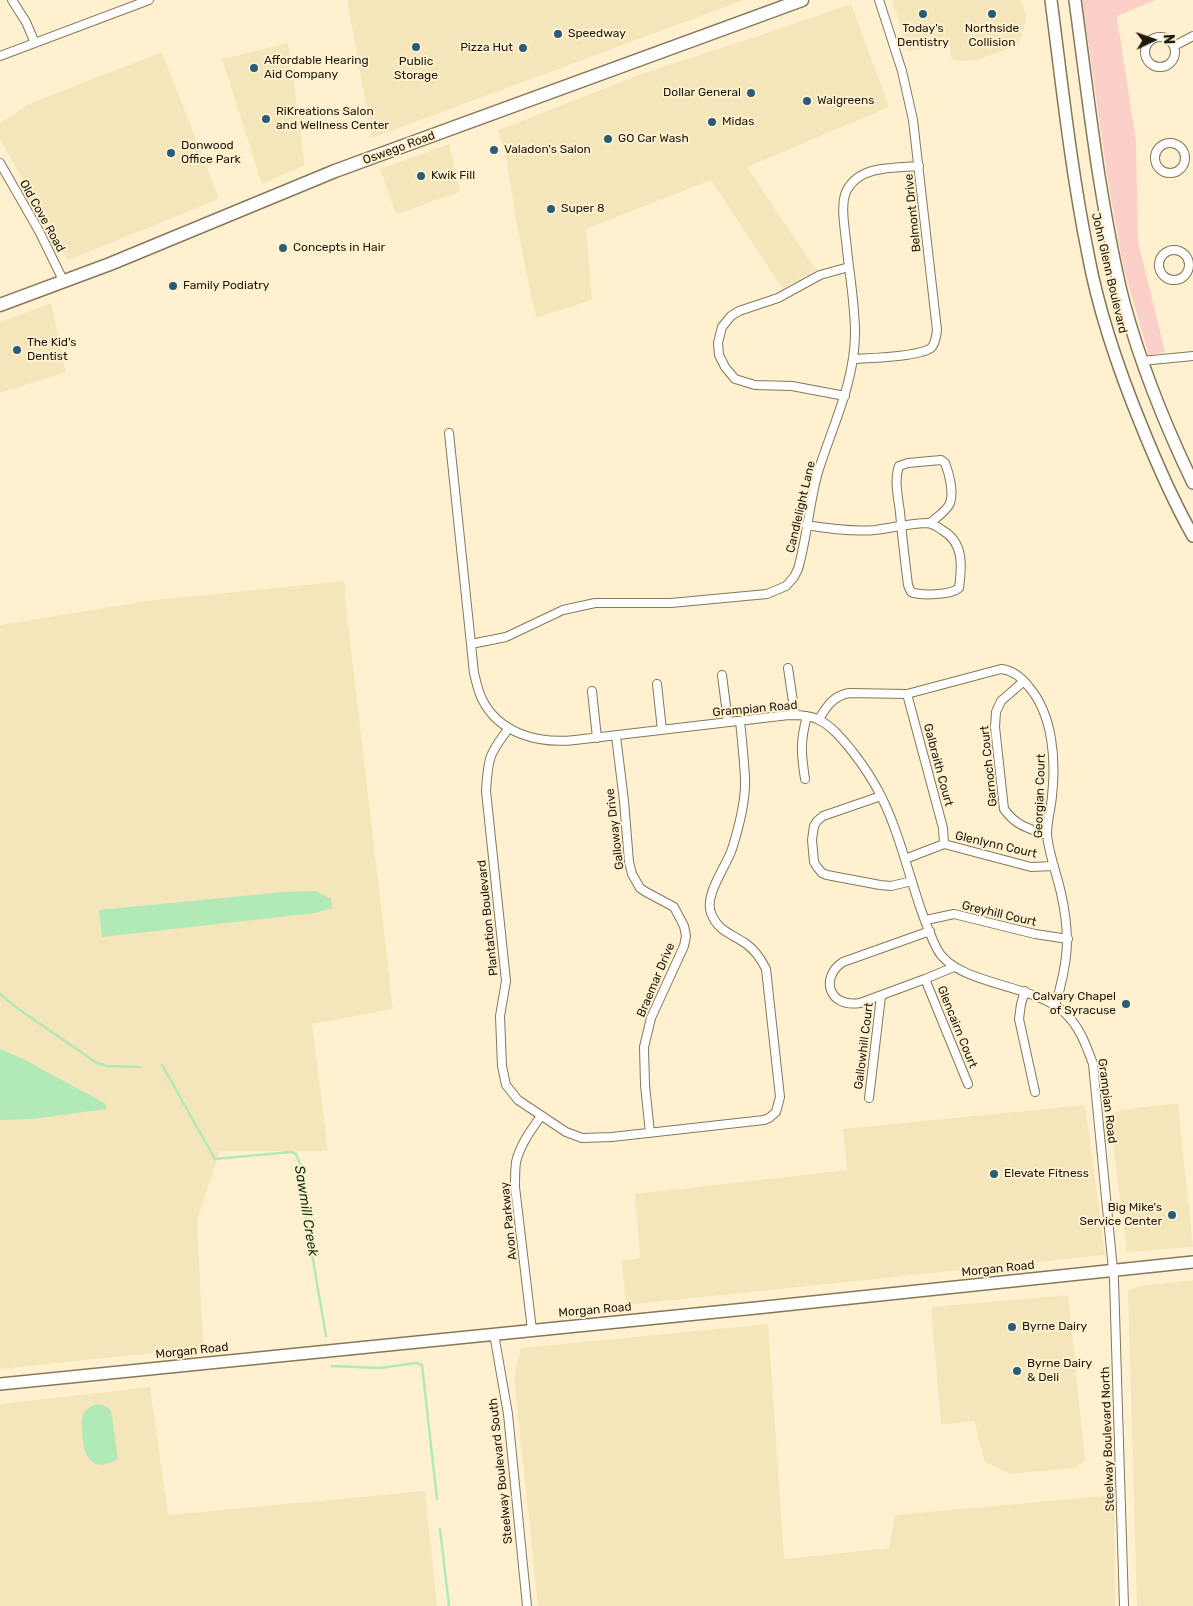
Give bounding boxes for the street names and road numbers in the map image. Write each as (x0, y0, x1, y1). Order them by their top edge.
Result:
street label: Oswego Road (361, 128, 437, 168)
street label: Belmont Drive (902, 173, 924, 253)
street label: Old Cove Road (16, 177, 68, 255)
street label: John Glenn Boulevard (1088, 211, 1130, 335)
street label: Candlelight Lane (783, 460, 819, 554)
street label: Grampian Road (712, 698, 798, 720)
street label: Galbraith Court (920, 722, 956, 808)
street label: Garnoch Court (978, 725, 1000, 807)
street label: Georgian Court (1031, 754, 1049, 838)
street label: Galloway Drive (603, 788, 627, 870)
street label: Glenlynn Court (954, 829, 1038, 861)
street label: Plantation Boulevard (475, 859, 501, 977)
street label: Greyhill Court (960, 898, 1038, 930)
street label: Braemar Drive (634, 941, 678, 1019)
street label: Glencairn Court (934, 984, 980, 1070)
street label: Gallowhill Court (852, 1002, 876, 1090)
street label: Grampian Road (1095, 1058, 1119, 1144)
street label: Avon Parkway (498, 1181, 520, 1261)
street label: Morgan Road (961, 1258, 1035, 1280)
street label: Morgan Road (558, 1300, 632, 1320)
street label: Morgan Road (155, 1340, 229, 1362)
street label: Steelway Boulevard North (1098, 1366, 1118, 1512)
street label: Steelway Boulevard South (486, 1397, 516, 1545)

